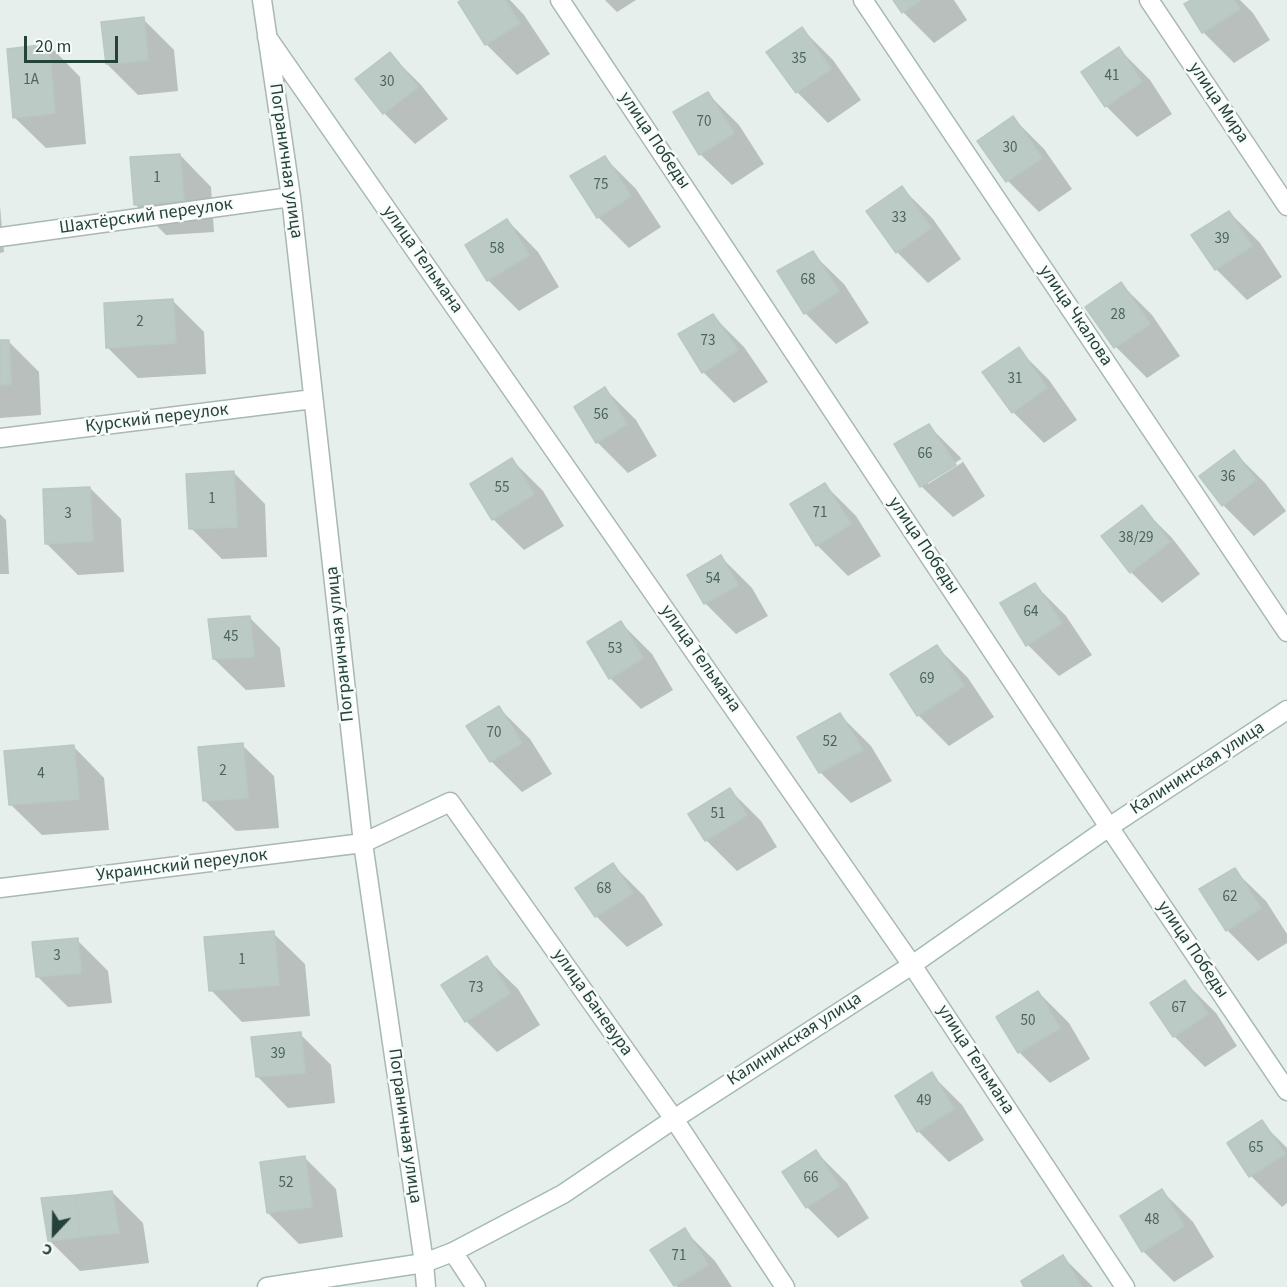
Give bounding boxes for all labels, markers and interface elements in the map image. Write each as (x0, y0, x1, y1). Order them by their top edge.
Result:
scale bar (27, 24, 122, 62)
text: 20 m (35, 34, 71, 59)
house number: 35 (792, 51, 806, 69)
street label: улица Мира (1183, 58, 1253, 148)
house number: 41 (1105, 68, 1119, 86)
house number: 1А (23, 72, 39, 90)
house number: 30 (380, 74, 394, 92)
street label: Пограничная улица (263, 82, 307, 240)
street label: улица Победы (614, 88, 694, 194)
house number: 70 (697, 114, 711, 132)
house number: 30 (1003, 140, 1017, 158)
house number: 1 (153, 170, 161, 188)
house number: 75 (594, 177, 608, 195)
street label: Шахтёрский переулок (58, 194, 234, 240)
street label: улица Тельмана (377, 202, 467, 318)
house number: 33 (892, 210, 906, 228)
house number: 39 (1215, 231, 1229, 249)
house number: 58 (490, 241, 504, 259)
street label: улица Чкалова (1033, 262, 1117, 370)
house number: 68 (801, 272, 815, 290)
house number: 28 (1111, 307, 1125, 325)
house number: 2 (136, 314, 144, 332)
house number: 73 (701, 333, 715, 351)
house number: 31 (1008, 371, 1022, 389)
street label: Курский переулок (84, 400, 230, 438)
house number: 56 (594, 407, 608, 425)
house number: 66 (918, 446, 932, 464)
house number: 36 (1221, 469, 1235, 487)
house number: 55 (495, 480, 509, 498)
house number: 1 (208, 491, 216, 509)
street label: улица Победы (883, 493, 963, 599)
house number: 71 (813, 505, 827, 523)
house number: 3 (64, 506, 72, 524)
house number: 38/29 (1118, 530, 1154, 548)
street label: Пограничная улица (322, 565, 360, 723)
house number: 54 (706, 571, 720, 589)
street label: улица Тельмана (655, 601, 745, 717)
house number: 64 (1024, 604, 1038, 622)
house number: 45 (224, 629, 238, 647)
house number: 53 (608, 641, 622, 659)
house number: 69 (920, 671, 934, 689)
street label: Калининская улица (1127, 718, 1269, 820)
house number: 70 (487, 725, 501, 743)
house number: 52 (823, 734, 837, 752)
house number: 2 (219, 763, 227, 781)
house number: 4 (37, 766, 45, 784)
house number: 51 (711, 806, 725, 824)
street label: Украинский переулок (95, 845, 269, 887)
house number: 68 (597, 881, 611, 899)
house number: 62 (1223, 889, 1237, 907)
street label: улица Победы (1152, 897, 1232, 1003)
street label: улица Баневура (547, 945, 637, 1061)
house number: 3 (53, 948, 61, 966)
house number: 1 (238, 952, 246, 970)
house number: 73 (469, 980, 483, 998)
street label: Калининская улица (724, 989, 866, 1091)
house number: 67 (1172, 1000, 1186, 1018)
street label: улица Тельмана (932, 1001, 1018, 1119)
house number: 50 (1021, 1013, 1035, 1031)
house number: 39 (271, 1046, 285, 1064)
street label: Пограничная улица (382, 1047, 426, 1205)
house number: 49 (917, 1093, 931, 1111)
house number: 65 (1249, 1140, 1263, 1158)
house number: 66 (804, 1170, 818, 1188)
house number: 52 (279, 1175, 293, 1193)
north arrow (24, 1203, 84, 1263)
house number: 48 (1145, 1212, 1159, 1230)
text: С (39, 1238, 56, 1262)
house number: 71 (672, 1248, 686, 1266)

